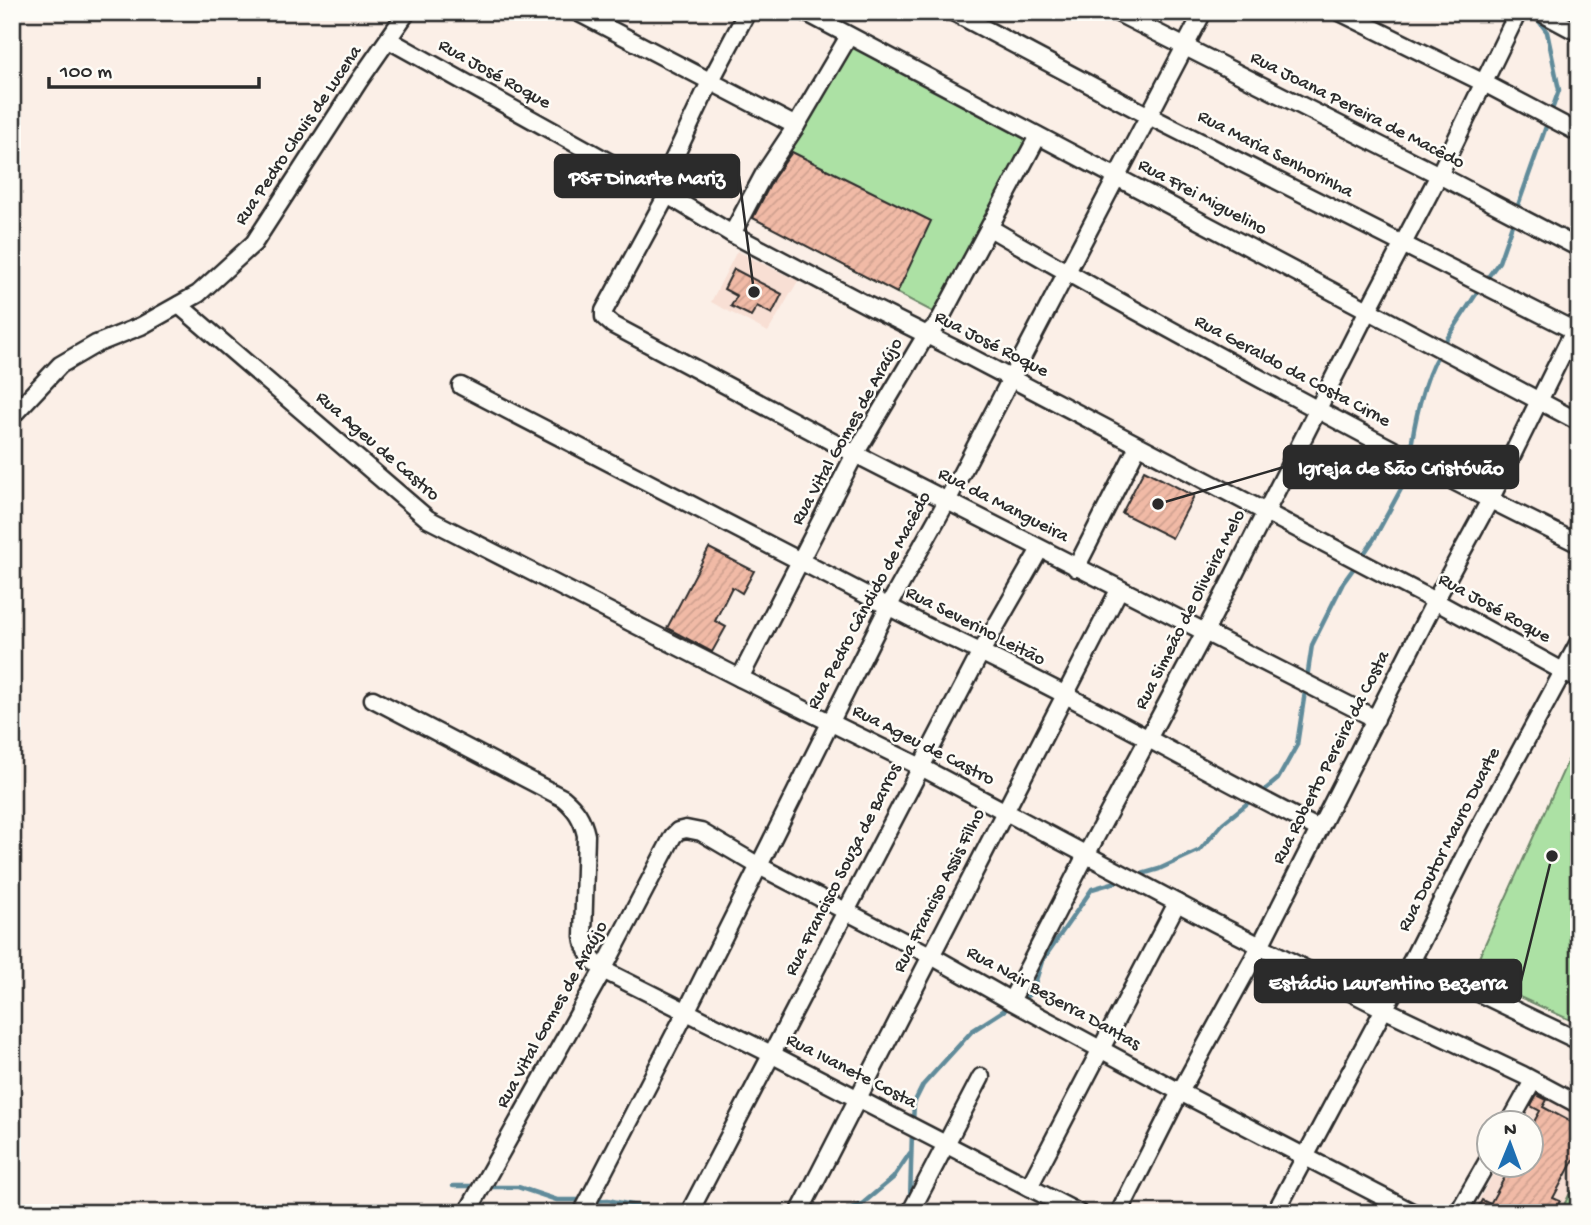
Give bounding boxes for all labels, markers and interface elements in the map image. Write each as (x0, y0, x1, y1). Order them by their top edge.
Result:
street label: Rua José Roque (434, 35, 554, 115)
street label: Rua Pedro Clovis de Lucena (230, 41, 369, 230)
scale bar (49, 46, 259, 90)
street label: Rua Joana Pereira de Macêdo (1246, 47, 1468, 175)
text: 100 m (59, 61, 112, 86)
street label: Rua Maria Senhorinha (1193, 106, 1358, 205)
street label: Rua Frei Miguelino (1134, 154, 1271, 242)
callout: PSF Dinarte Mariz (555, 155, 739, 197)
text: PSF Dinarte Mariz (568, 168, 727, 193)
street label: Rua José Roque (930, 306, 1052, 384)
street label: Rua Geraldo da Costa Cirne (1190, 310, 1394, 434)
street label: Rua Vital Gomes de Araújo (787, 334, 909, 530)
street label: Rua Ageu de Castro (310, 387, 444, 507)
callout: Igreja de São Cristóvão (1284, 446, 1518, 488)
text: Igreja de São Cristóvão (1298, 458, 1504, 483)
street label: Rua da Mangueira (934, 463, 1074, 550)
street label: Rua Pedro Cândido de Macêdo (803, 488, 937, 714)
street label: Rua Simeão de Oliveira Melo (1131, 506, 1252, 714)
street label: Rua José Roque (1434, 569, 1554, 649)
street label: Rua Severino Leitão (901, 582, 1049, 672)
street label: Rua Roberto Pereira da Costa (1268, 646, 1397, 869)
street label: Rua Ageu de Castro (848, 700, 998, 792)
street label: Rua Doutor Mauro Duarte (1393, 744, 1507, 936)
street label: Rua Francisco Souza de Barros (780, 759, 908, 980)
street label: Rua Franciso Assis Filho (889, 805, 991, 977)
street label: Rua Vital Gomes de Araújo (492, 917, 614, 1113)
street label: Rua Nair Bezerra Dantas (962, 942, 1145, 1057)
callout: Estádio Laurentino Bezerra (1255, 960, 1521, 1002)
text: Estádio Laurentino Bezerra (1269, 973, 1509, 998)
street label: Rua Ivanete Costa (782, 1029, 922, 1116)
north arrow (1476, 1110, 1546, 1180)
text: N (1504, 1119, 1517, 1142)

